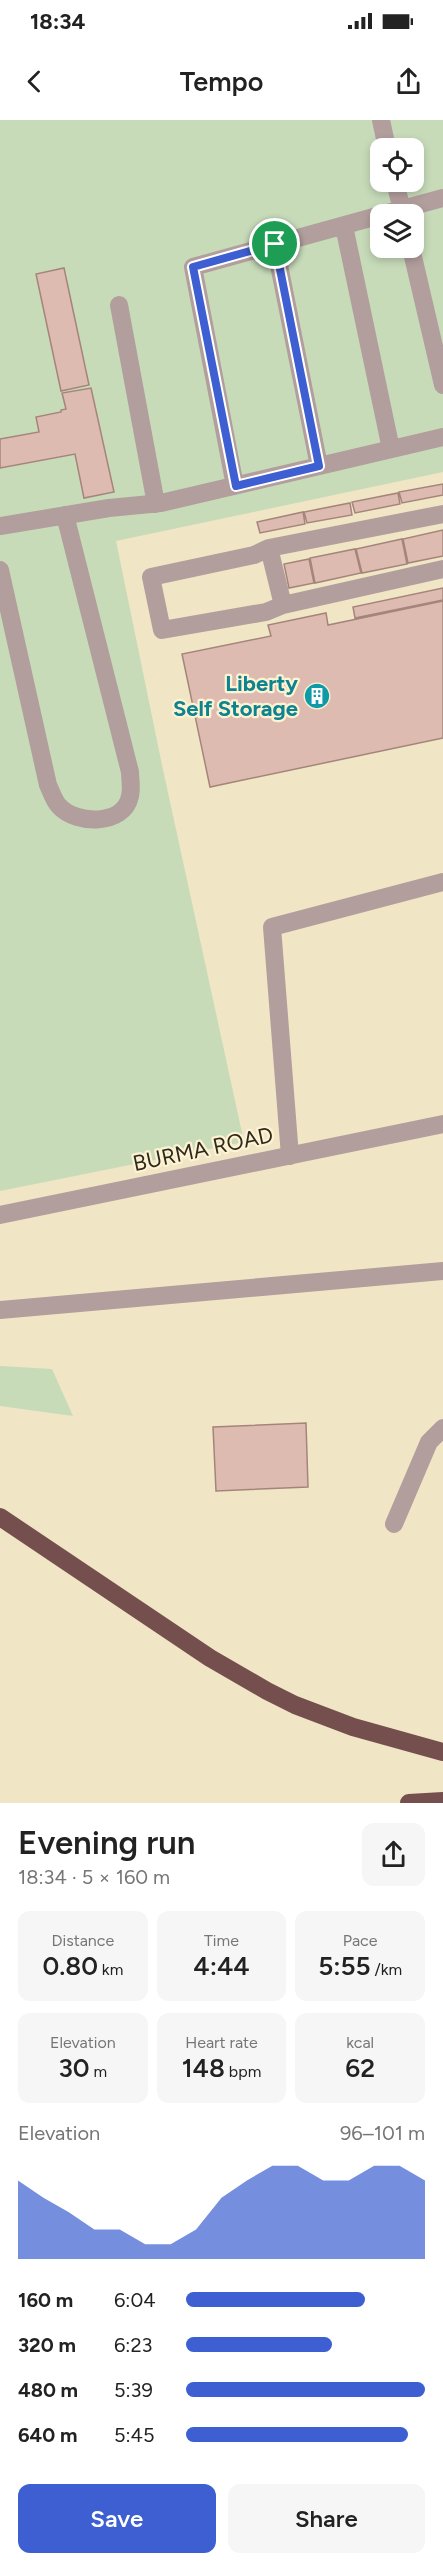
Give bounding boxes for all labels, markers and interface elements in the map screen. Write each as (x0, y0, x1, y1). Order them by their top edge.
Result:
text: 18:34 (30, 8, 86, 35)
icon: back (18, 65, 51, 98)
text: Tempo (180, 65, 263, 98)
icon: share (392, 65, 425, 98)
map controls (370, 138, 424, 258)
button: locate (370, 138, 424, 192)
button: layers (370, 204, 424, 258)
pin (249, 218, 300, 269)
icon: arrive (258, 227, 291, 260)
place label: Liberty Self Storage (173, 670, 298, 722)
building icon: Liberty Self Storage (302, 681, 332, 711)
street label: BURMA ROAD (130, 1121, 276, 1177)
text: Evening run (18, 1823, 195, 1862)
button: share (362, 1823, 425, 1886)
text: 18:34 · 5 × 160 m (18, 1865, 170, 1889)
text: Distance (51, 1931, 114, 1950)
text: Time (204, 1931, 239, 1950)
text: Pace (343, 1931, 377, 1950)
text: 0.80 (42, 1950, 98, 1982)
text: 4:44 (193, 1950, 250, 1982)
text: 5:55 (318, 1950, 371, 1982)
text: km (98, 1960, 123, 1979)
text: /km (371, 1960, 402, 1979)
text: Elevation (50, 2033, 116, 2052)
text: Heart rate (185, 2033, 258, 2052)
text: kcal (346, 2033, 374, 2052)
text: 30 (58, 2052, 90, 2084)
text: 148 (182, 2052, 225, 2084)
text: 62 (345, 2052, 375, 2084)
text: m (90, 2062, 107, 2081)
text: bpm (225, 2062, 261, 2081)
text: Elevation (18, 2121, 100, 2145)
text: 96–101 m (340, 2121, 425, 2145)
text: 160 m (18, 2288, 73, 2312)
text: 6:04 (114, 2288, 156, 2312)
text: 320 m (18, 2333, 76, 2357)
text: 6:23 (114, 2333, 152, 2357)
text: 480 m (18, 2378, 78, 2402)
text: 5:39 (114, 2378, 153, 2402)
text: 640 m (18, 2423, 77, 2447)
text: 5:45 (114, 2423, 154, 2447)
button: Save (18, 2484, 216, 2553)
button: Share (228, 2484, 425, 2553)

